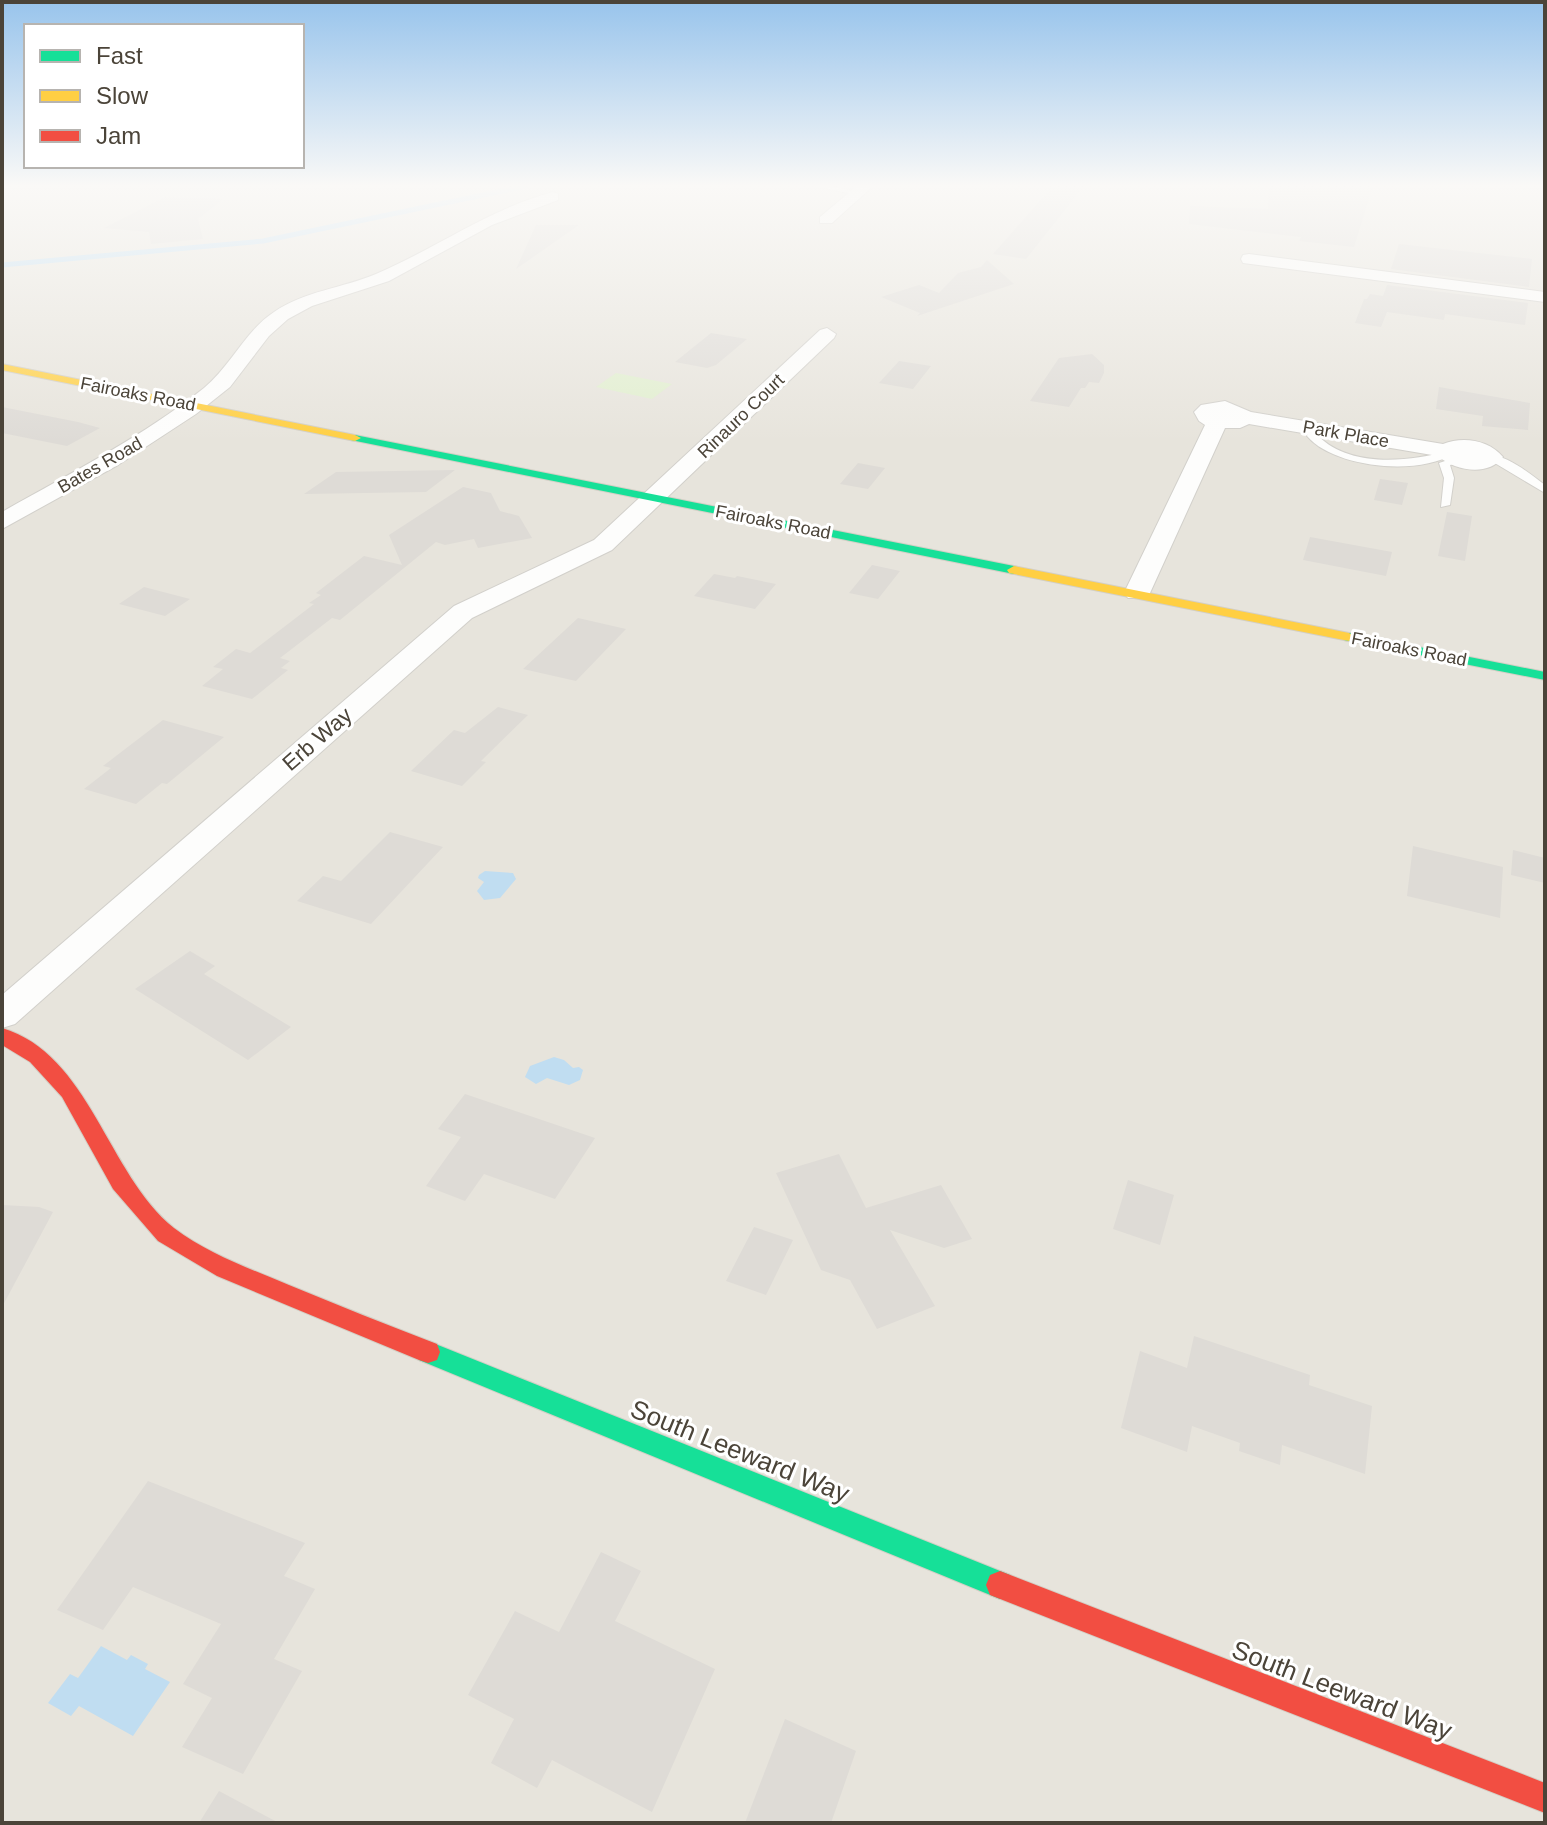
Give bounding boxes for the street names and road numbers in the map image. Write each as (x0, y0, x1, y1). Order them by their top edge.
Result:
street label: Rinauro Court (694, 370, 788, 462)
street label: Fairoaks Road (79, 373, 197, 415)
street label: Park Place (1301, 417, 1391, 451)
street label: Bates Road (54, 433, 146, 497)
street label: Fairoaks Road (714, 501, 832, 543)
street label: Fairoaks Road (1350, 628, 1468, 670)
street label: Erb Way (277, 702, 357, 776)
street label: South Leeward Way (626, 1393, 854, 1509)
street label: South Leeward Way (1228, 1634, 1456, 1746)

